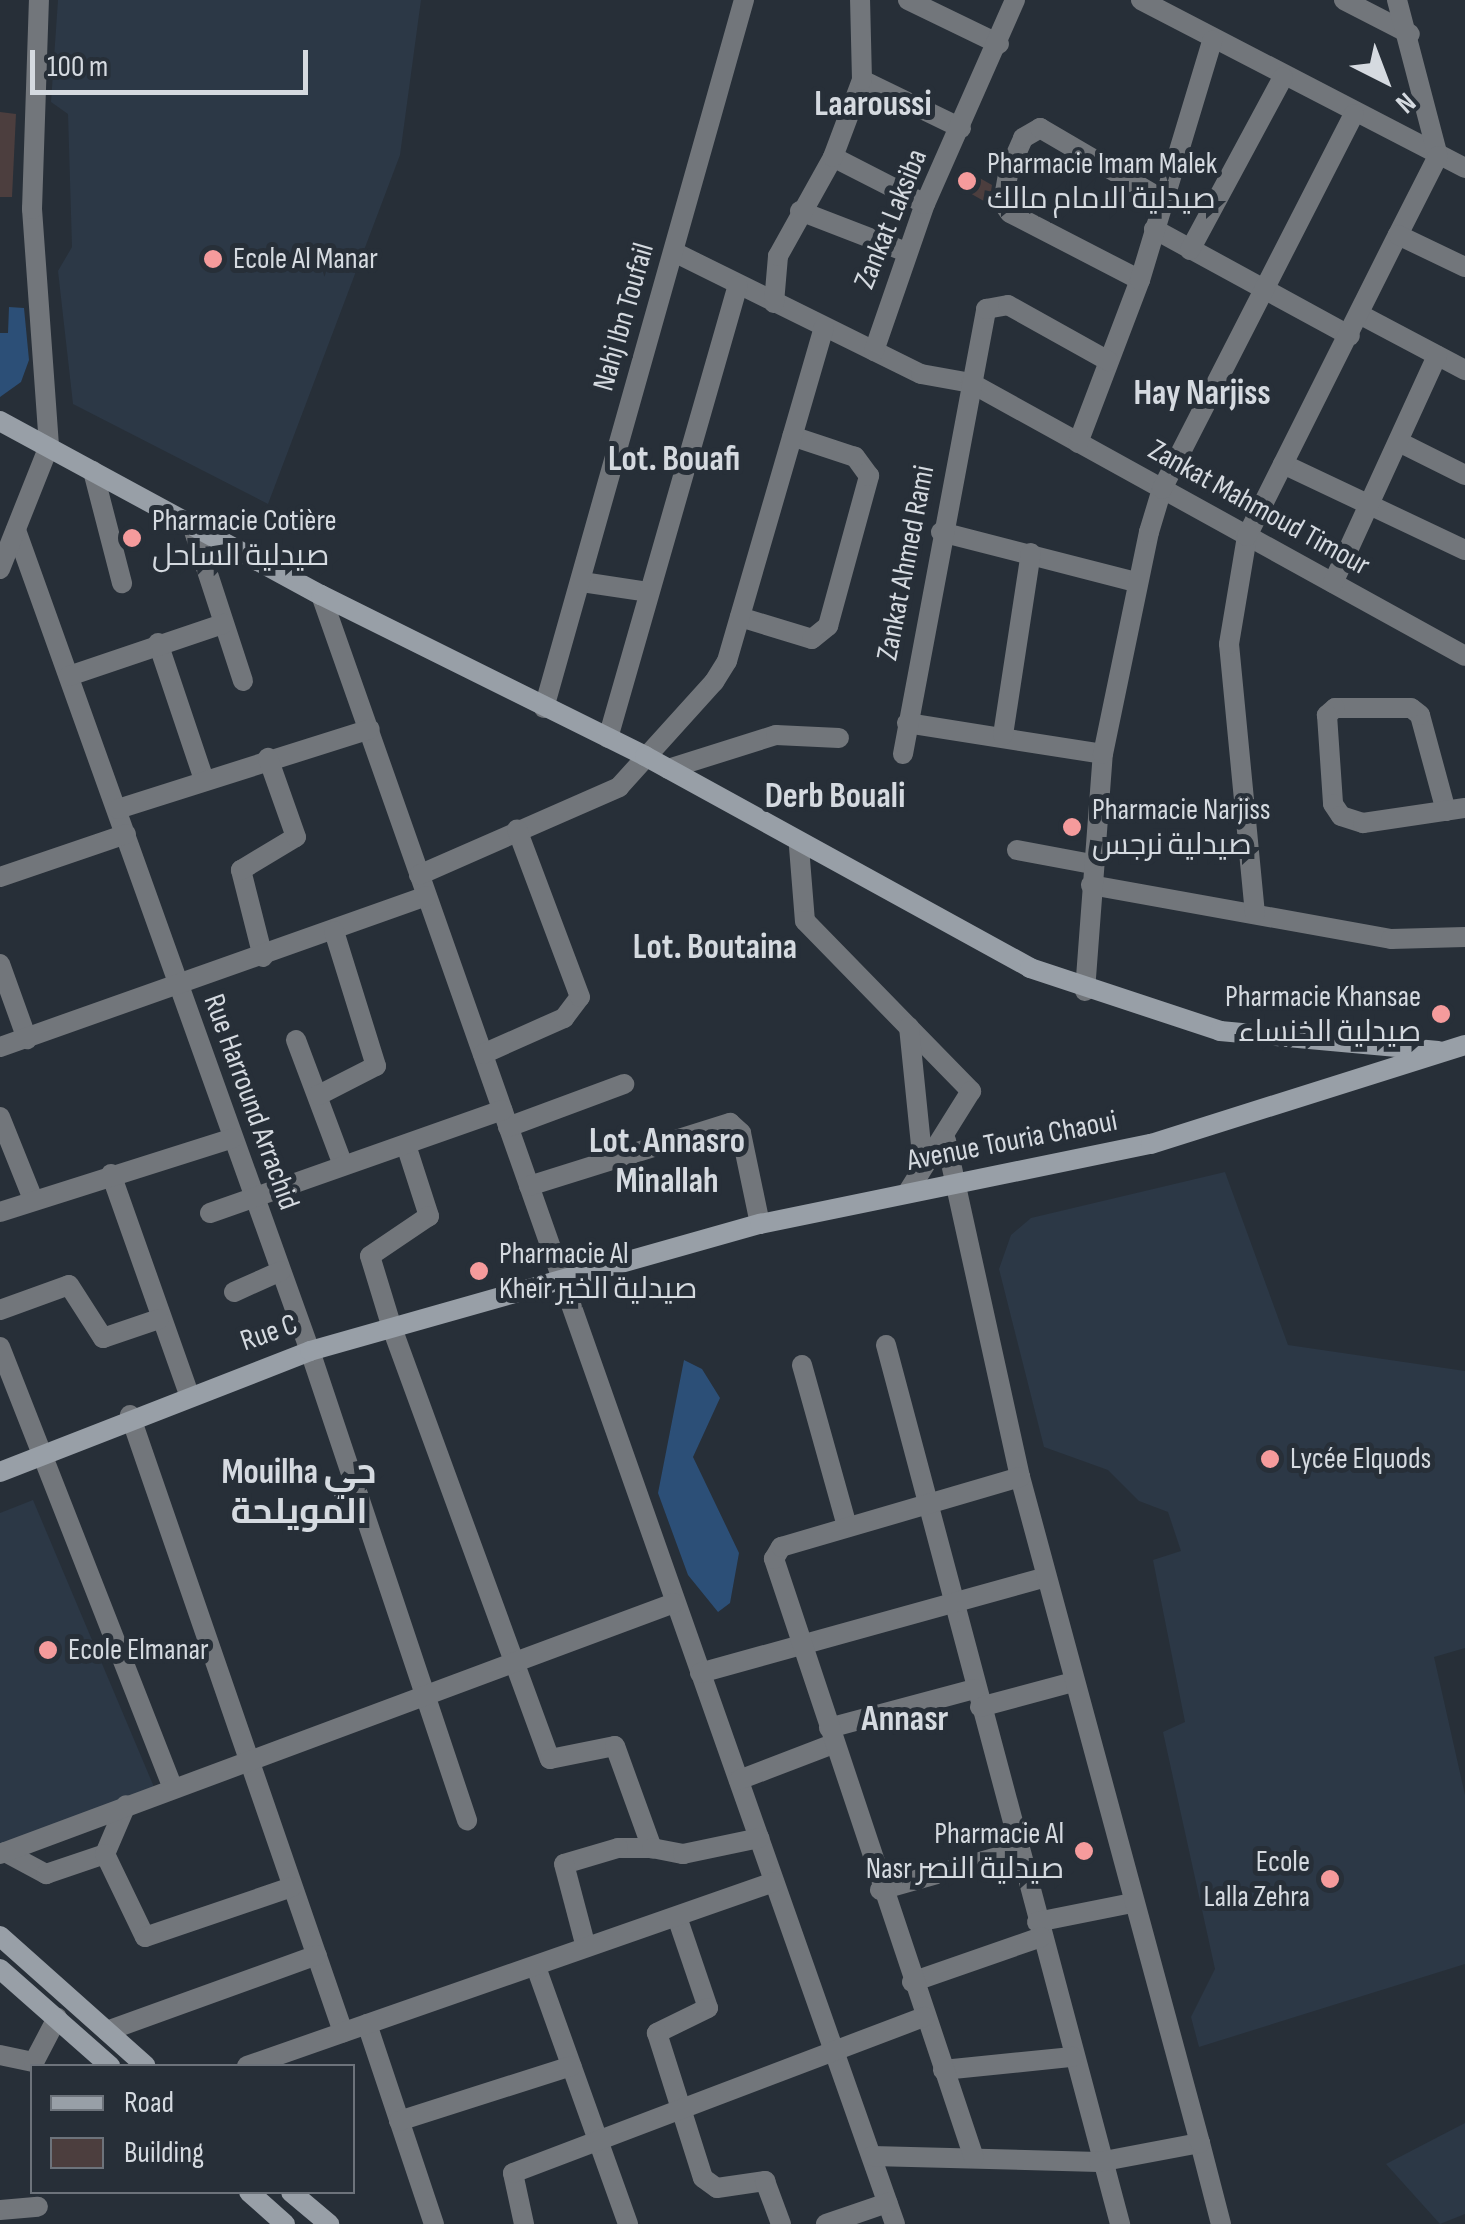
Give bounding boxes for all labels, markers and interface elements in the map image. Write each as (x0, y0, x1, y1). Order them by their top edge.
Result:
scale bar (35, 30, 312, 92)
north arrow (1335, 30, 1435, 130)
text: 100 m (47, 49, 108, 85)
district label: Laaroussi (814, 84, 932, 126)
text: N (1389, 85, 1422, 120)
street label: Zankat Laksiba (847, 144, 935, 294)
place label: Pharmacie Imam Malek صيدلية الامام مالك (987, 146, 1217, 216)
marker: Pharmacie Imam Malek صيدلية الامام مالك (956, 170, 978, 192)
street label: Nahj Ibn Toufail (586, 239, 662, 395)
place label: Ecole Al Manar (233, 241, 378, 277)
marker: Ecole Al Manar (202, 248, 224, 270)
district label: Hay Narjiss (1133, 373, 1271, 415)
street label: Zankat Mahmoud Timour (1142, 432, 1376, 584)
district label: Lot. Bouafi (608, 439, 740, 481)
street label: Zankat Ahmed Rami (869, 462, 943, 664)
place label: Pharmacie Cotière صيدلية الساحل (152, 503, 337, 574)
marker: Pharmacie Cotière صيدلية الساحل (121, 527, 143, 549)
district label: Derb Bouali (765, 776, 905, 818)
place label: Pharmacie Narjiss صيدلية نرجس (1092, 792, 1270, 862)
marker: Pharmacie Narjiss صيدلية نرجس (1061, 816, 1083, 838)
district label: Lot. Boutaina (633, 927, 797, 969)
place label: Pharmacie Khansae صيدلية الخنساء (1225, 979, 1421, 1050)
street label: Rue Harround Arrachid (195, 989, 307, 1215)
marker: Pharmacie Khansae صيدلية الخنساء (1430, 1003, 1452, 1025)
street label: Avenue Touria Chaoui (904, 1103, 1120, 1179)
district label: Lot. Annasro Minallah (589, 1121, 745, 1203)
place label: Pharmacie Al Kheir صيدلية الخير (499, 1236, 697, 1306)
marker: Pharmacie Al Kheir صيدلية الخير (468, 1260, 490, 1282)
street label: Rue C (236, 1307, 302, 1359)
place label: Lycée Elquods (1290, 1441, 1431, 1477)
marker: Lycée Elquods (1259, 1448, 1281, 1470)
district label: Mouilha حي المويلحة (221, 1452, 377, 1534)
place label: Ecole Elmanar (68, 1632, 209, 1668)
marker: Ecole Elmanar (37, 1639, 59, 1661)
district label: Annasr (862, 1699, 948, 1741)
place label: Pharmacie Al Nasr صيدلية النصر (866, 1816, 1064, 1886)
marker: Pharmacie Al Nasr صيدلية النصر (1073, 1840, 1095, 1862)
place label: Ecole Lalla Zehra (1203, 1844, 1310, 1914)
marker: Ecole Lalla Zehra (1319, 1868, 1341, 1890)
legend (30, 2064, 355, 2194)
text: Road (124, 2085, 174, 2121)
text: Building (124, 2135, 204, 2171)

